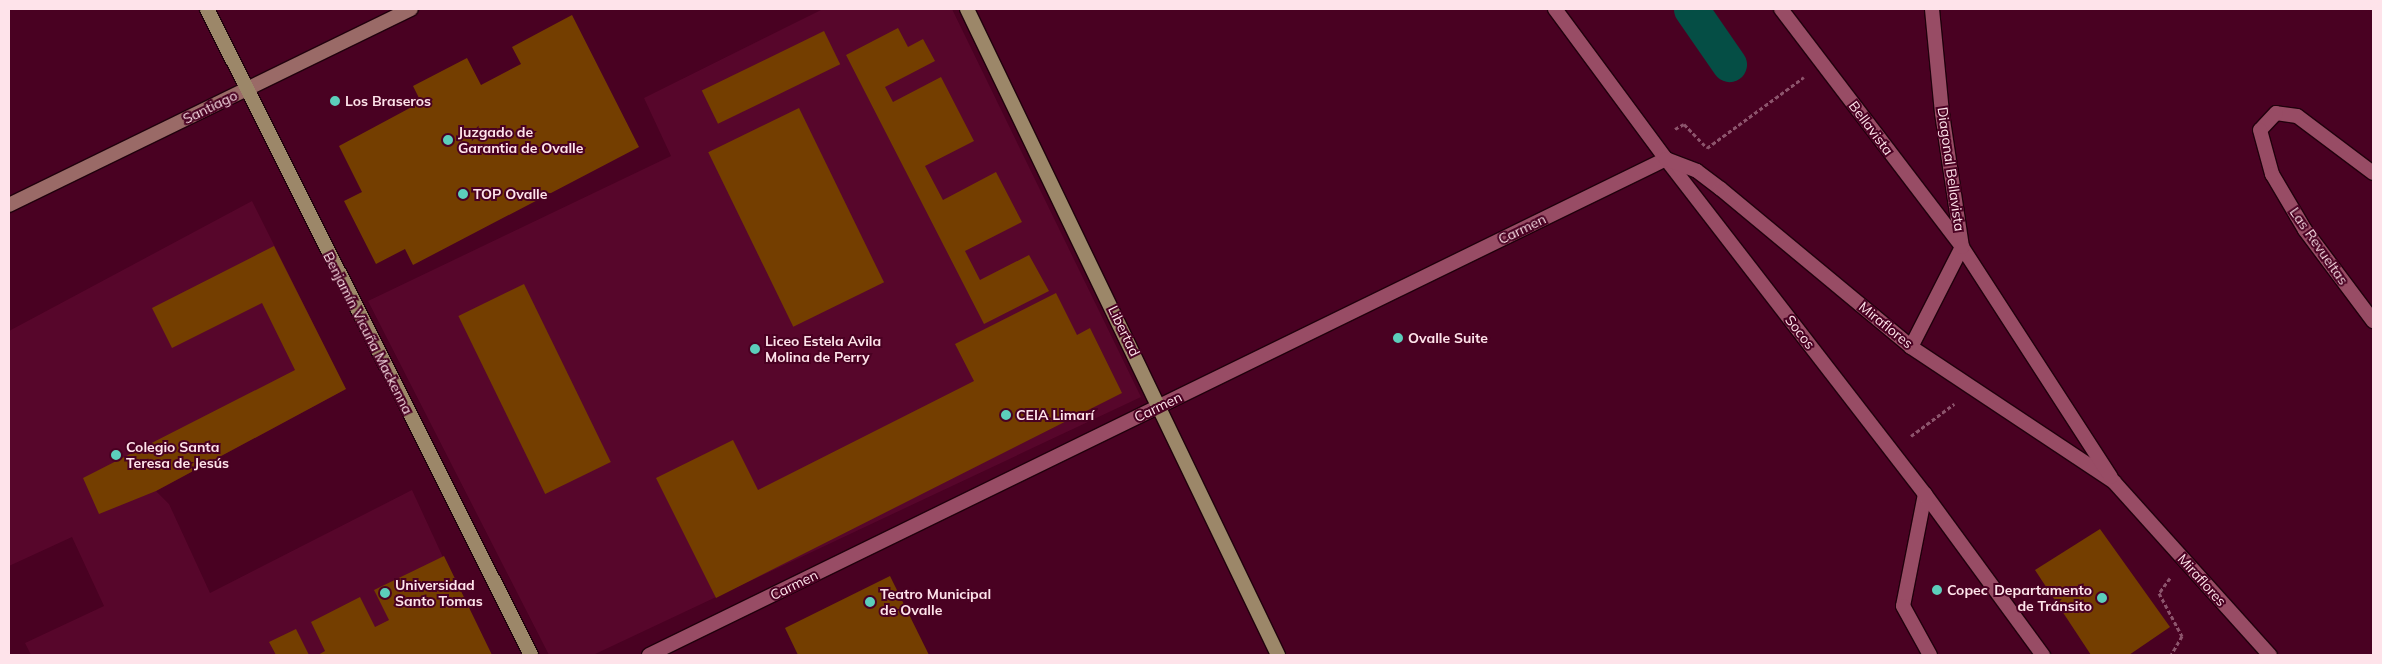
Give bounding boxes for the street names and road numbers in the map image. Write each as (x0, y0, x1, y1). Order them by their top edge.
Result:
street label: Santiago (180, 87, 240, 127)
street label: Bellavista (1845, 98, 1897, 158)
street label: Diagonal Bellavista (1934, 106, 1968, 232)
street label: Las Revueltas (2286, 204, 2352, 288)
street label: Carmen (1495, 210, 1549, 248)
street label: Benjamín Vicuña Mackenna (320, 249, 416, 417)
street label: Miraflores (1856, 298, 1916, 352)
street label: Libertad (1105, 303, 1143, 359)
street label: Socos (1782, 312, 1818, 352)
street label: Carmen (1131, 388, 1185, 426)
street label: Miraflores (2174, 550, 2230, 610)
street label: Carmen (767, 566, 821, 604)

